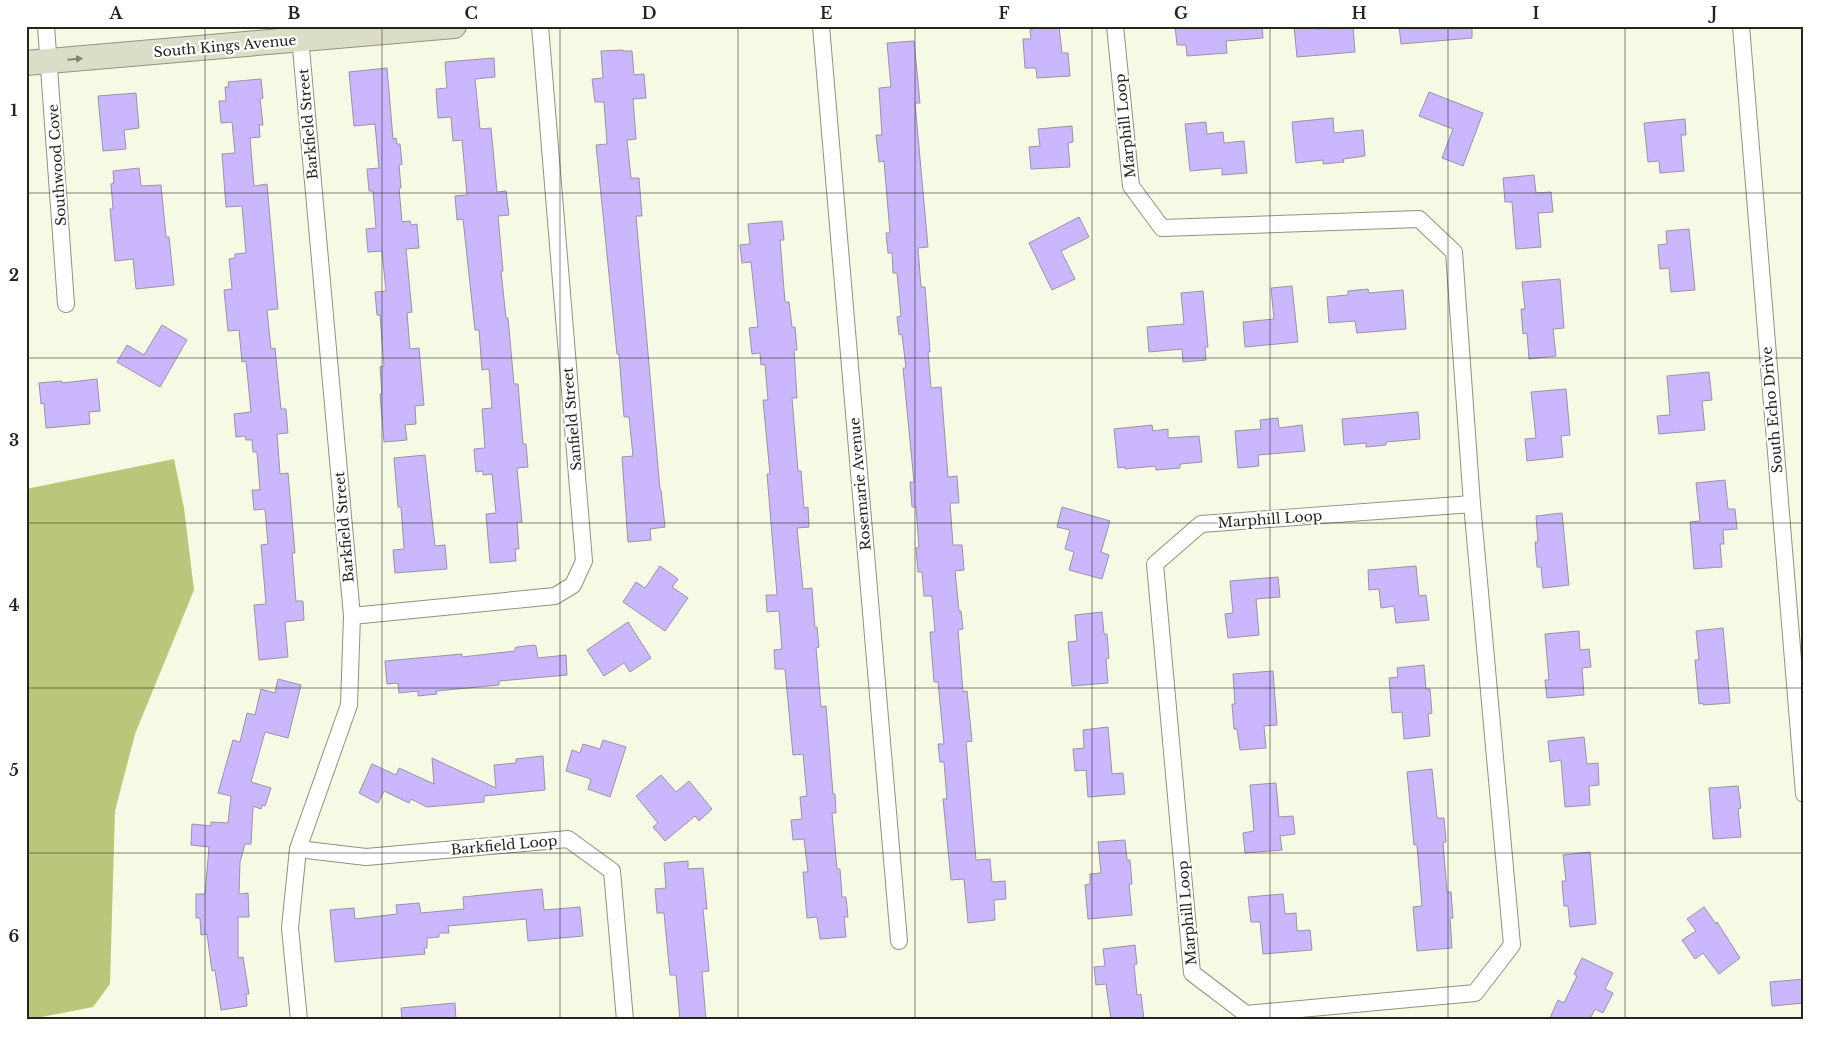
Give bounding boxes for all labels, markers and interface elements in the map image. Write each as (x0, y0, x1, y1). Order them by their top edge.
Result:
text: A (109, 3, 124, 23)
text: B (288, 3, 301, 23)
text: C (464, 3, 478, 23)
text: D (642, 3, 656, 23)
text: E (820, 3, 832, 23)
text: F (998, 3, 1010, 23)
text: G (1174, 3, 1188, 23)
text: H (1351, 3, 1367, 23)
text: I (1533, 3, 1540, 23)
text: J (1708, 3, 1717, 23)
street label: South Kings Avenue (153, 31, 297, 61)
one-way arrow (67, 55, 83, 63)
street label: Barkfield Street (294, 67, 322, 180)
street label: Marphill Loop (1111, 73, 1139, 179)
text: 1 (11, 100, 18, 120)
street label: Southwood Cove (44, 103, 70, 227)
text: 2 (9, 265, 19, 285)
street label: South Echo Drive (1757, 346, 1787, 474)
street label: Sanfield Street (558, 366, 585, 471)
street label: Rosemarie Avenue (845, 417, 875, 551)
text: 3 (9, 430, 19, 450)
street label: Barkfield Street (330, 470, 358, 583)
street label: Marphill Loop (1217, 506, 1323, 532)
text: 4 (9, 595, 19, 615)
text: 5 (9, 760, 19, 780)
street label: Barkfield Loop (450, 831, 558, 859)
street label: Marphill Loop (1173, 860, 1201, 966)
text: 6 (9, 926, 20, 946)

